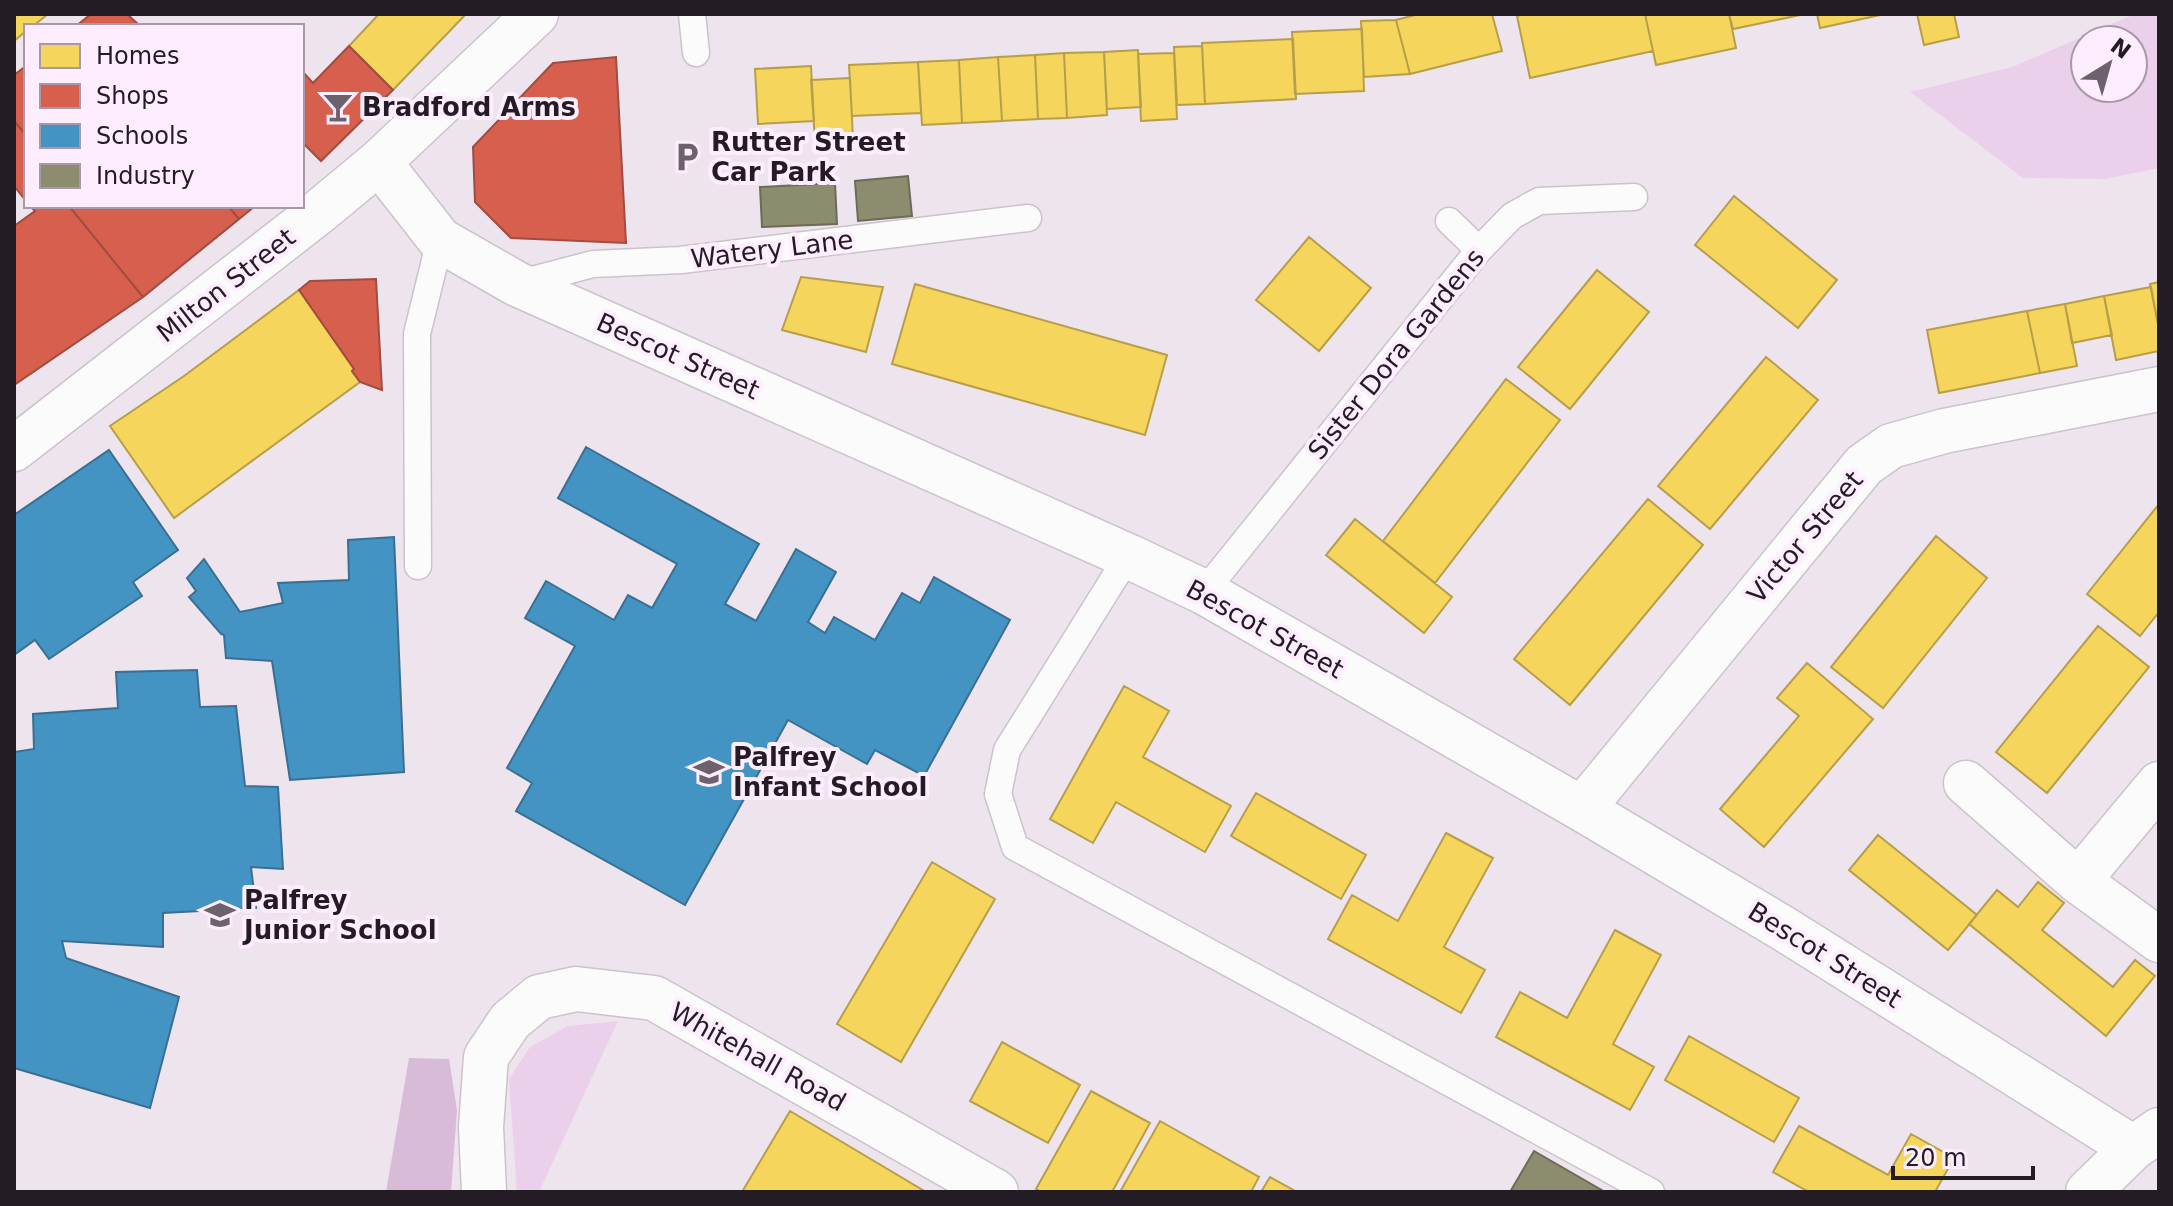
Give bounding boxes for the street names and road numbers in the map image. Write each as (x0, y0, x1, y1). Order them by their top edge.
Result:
street label: Milton Street (151, 222, 301, 348)
street label: Watery Lane (689, 224, 855, 274)
street label: Sister Dora Gardens (1302, 243, 1490, 465)
street label: Bescot Street (592, 307, 764, 405)
street label: Victor Street (1741, 465, 1869, 609)
street label: Bescot Street (1181, 573, 1349, 685)
street label: Bescot Street (1743, 896, 1907, 1014)
street label: Whitehall Road (665, 996, 851, 1118)

